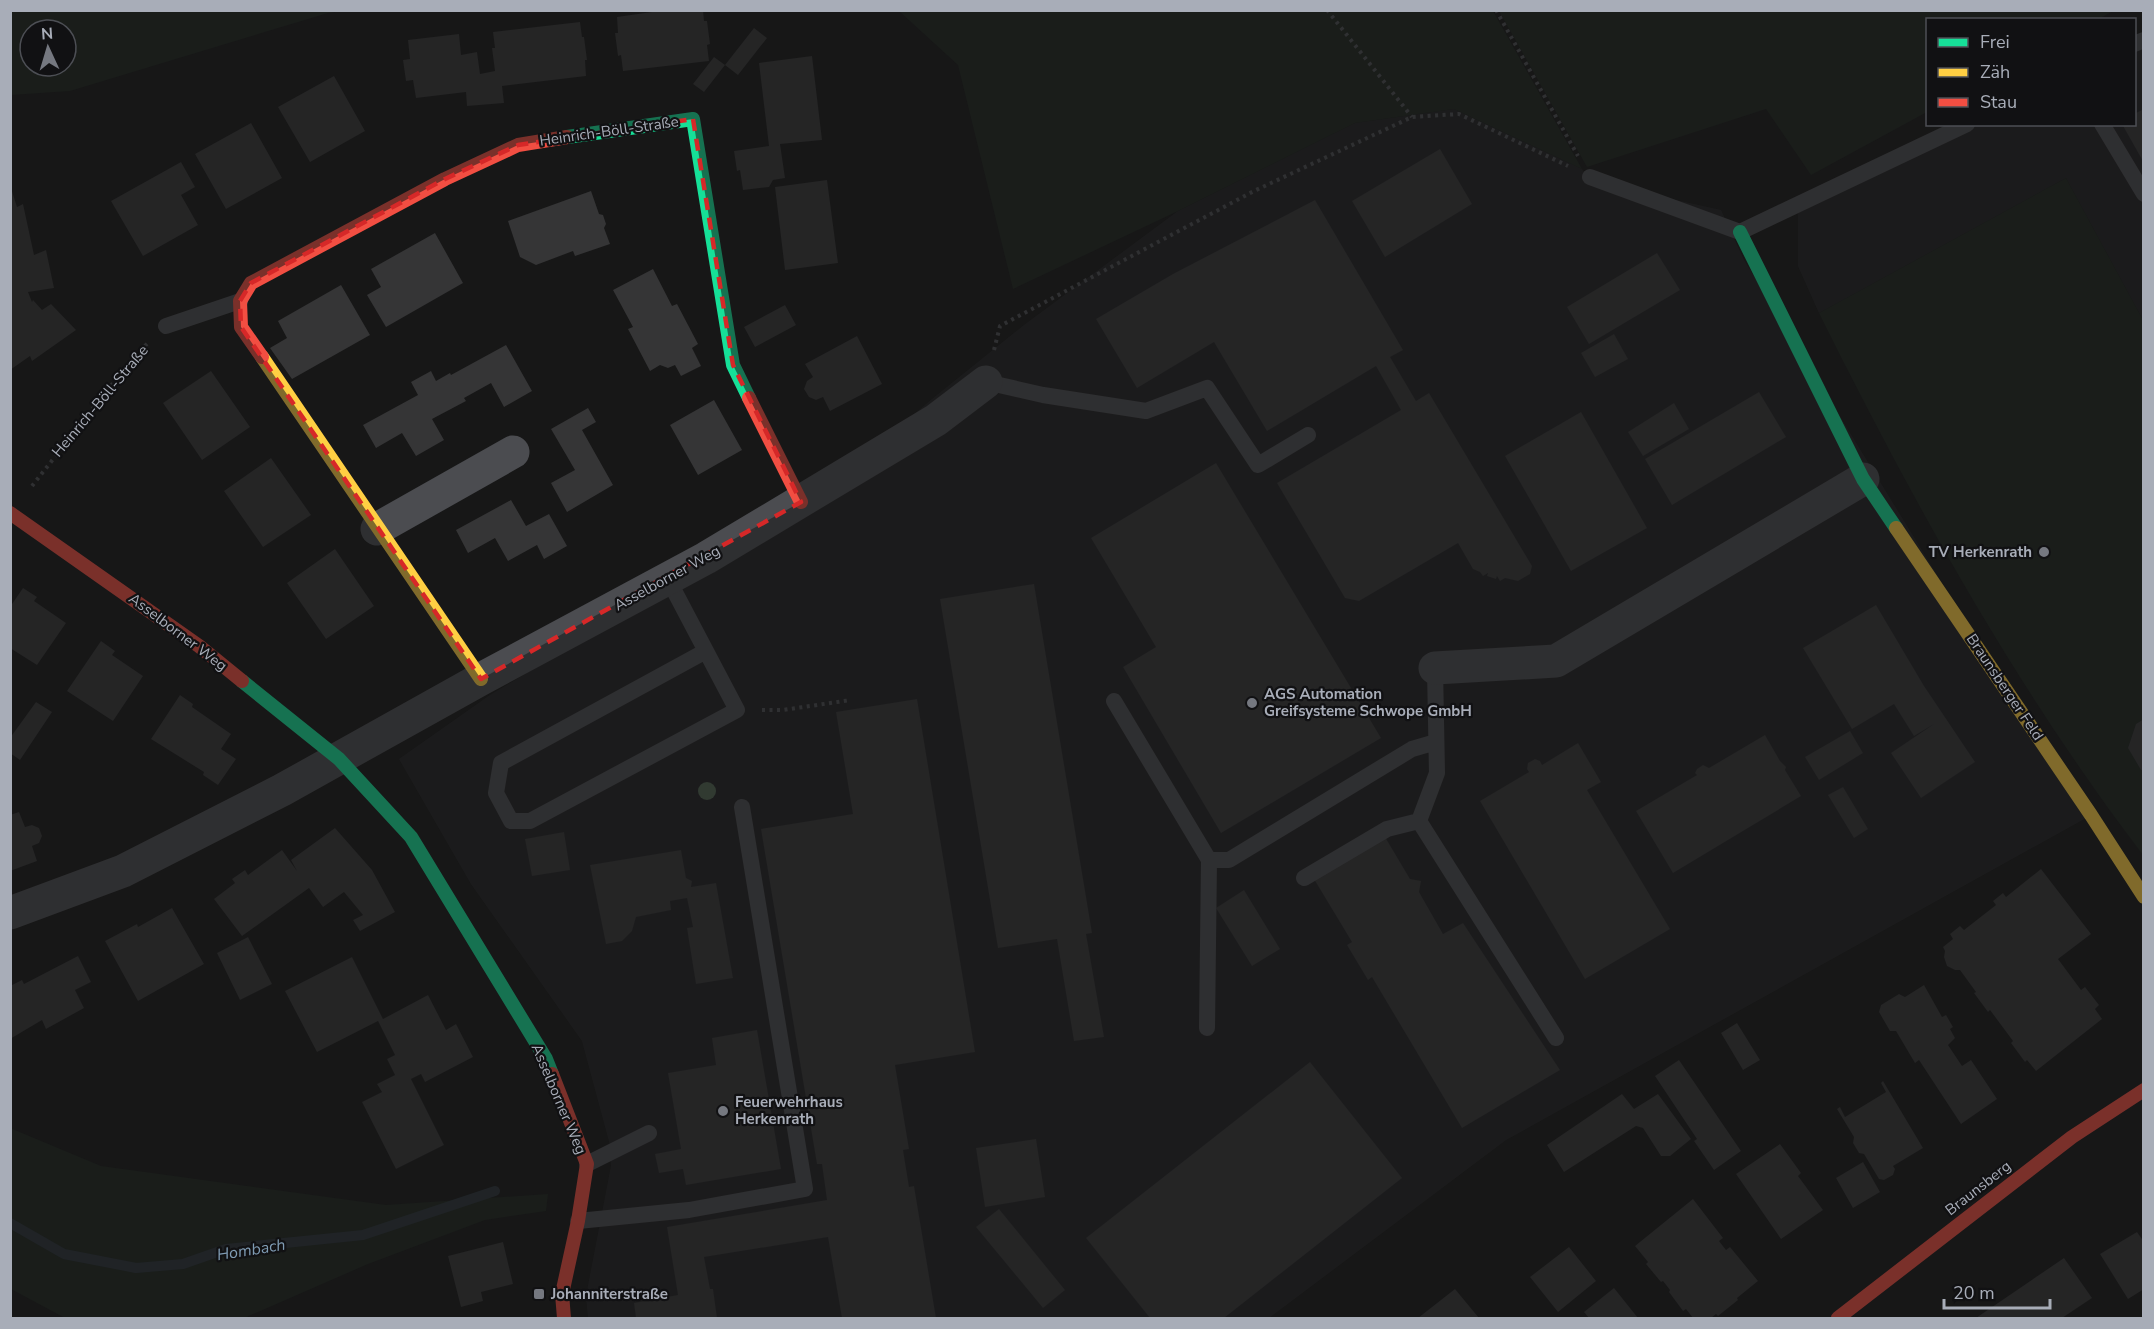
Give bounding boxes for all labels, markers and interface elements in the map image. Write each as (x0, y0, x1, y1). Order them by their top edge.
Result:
north arrow (18, 18, 78, 78)
legend (1926, 18, 2136, 126)
text: N (40, 23, 54, 45)
text: Frei (1980, 30, 2010, 54)
text: Zäh (1980, 60, 2010, 84)
text: Stau (1980, 90, 2017, 114)
street label: Heinrich-Böll-Straße (538, 111, 680, 151)
street label: Heinrich-Böll-Straße (47, 341, 153, 461)
street label: Asselborner Weg (610, 541, 724, 615)
place label: TV Herkenrath (1929, 542, 2032, 562)
marker: TV Herkenrath (2037, 545, 2051, 559)
street label: Asselborner Weg (125, 588, 231, 676)
street label: Braunsberger Feld (1962, 630, 2048, 744)
place label: AGS Automation Greifsysteme Schwope GmbH (1264, 684, 1472, 721)
marker: AGS Automation Greifsysteme Schwope GmbH (1245, 696, 1259, 710)
street label: Asselborner Weg (527, 1041, 591, 1157)
place label: Feuerwehrhaus Herkenrath (735, 1092, 843, 1129)
marker: Feuerwehrhaus Herkenrath (716, 1104, 730, 1118)
street label: Braunsberg (1941, 1156, 2015, 1220)
water label: Hombach (215, 1234, 287, 1266)
scale bar (1944, 1272, 2050, 1310)
text: 20 m (1953, 1281, 1995, 1305)
place label: Johanniterstraße (550, 1284, 668, 1304)
marker: Johanniterstraße (532, 1287, 546, 1301)

